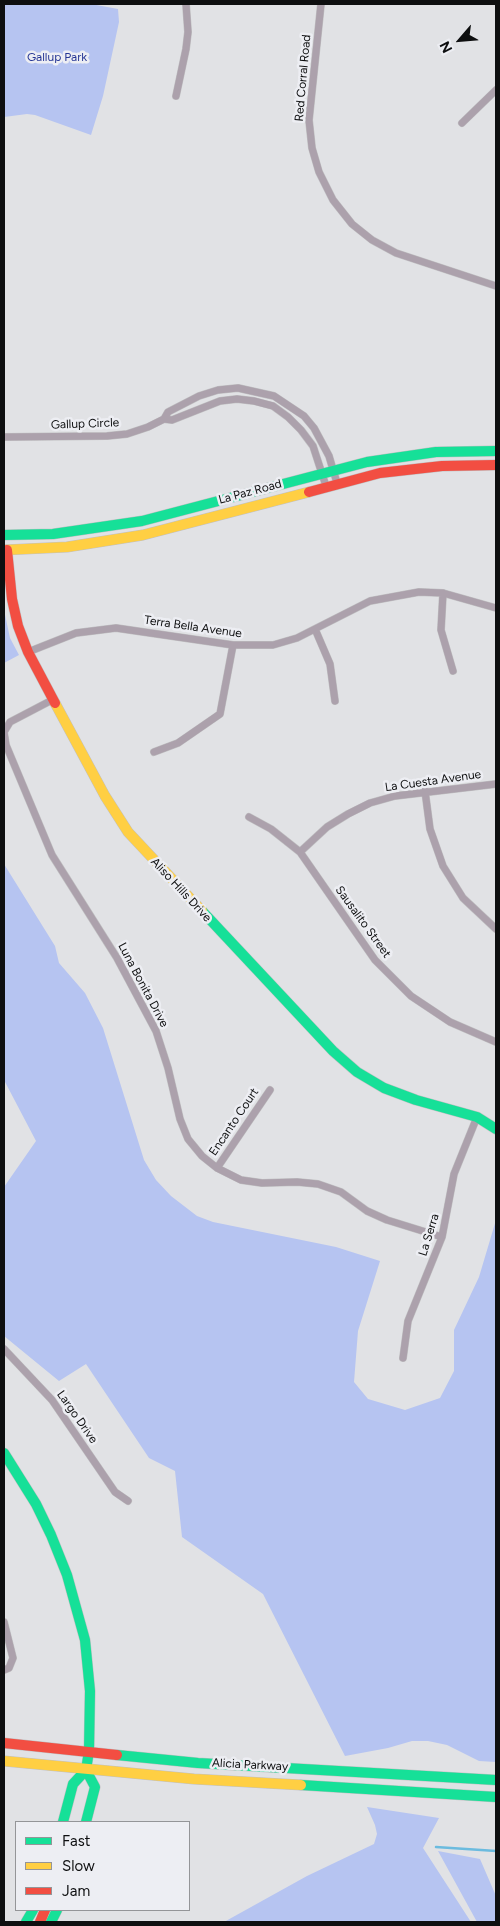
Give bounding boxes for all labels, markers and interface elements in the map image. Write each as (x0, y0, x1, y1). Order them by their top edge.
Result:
north arrow (435, 15, 485, 65)
street label: Red Corral Road (292, 34, 314, 122)
text: N (436, 38, 456, 56)
park label: Gallup Park (27, 50, 87, 64)
street label: Gallup Circle (51, 416, 119, 432)
street label: La Paz Road (217, 477, 283, 507)
street label: Terra Bella Avenue (143, 613, 243, 641)
street label: La Cuesta Avenue (384, 767, 482, 795)
street label: Aliso Hills Drive (148, 855, 214, 925)
street label: Sausalito Street (332, 883, 394, 961)
street label: Luna Bonita Drive (115, 940, 171, 1030)
street label: Encanto Court (206, 1085, 262, 1159)
street label: La Serra (416, 1212, 442, 1258)
street label: Largo Drive (54, 1388, 100, 1446)
street label: Alicia Parkway (212, 1756, 288, 1774)
legend (15, 1821, 190, 1911)
text: Fast (62, 1832, 90, 1850)
text: Slow (62, 1857, 95, 1875)
text: Jam (62, 1882, 90, 1900)

